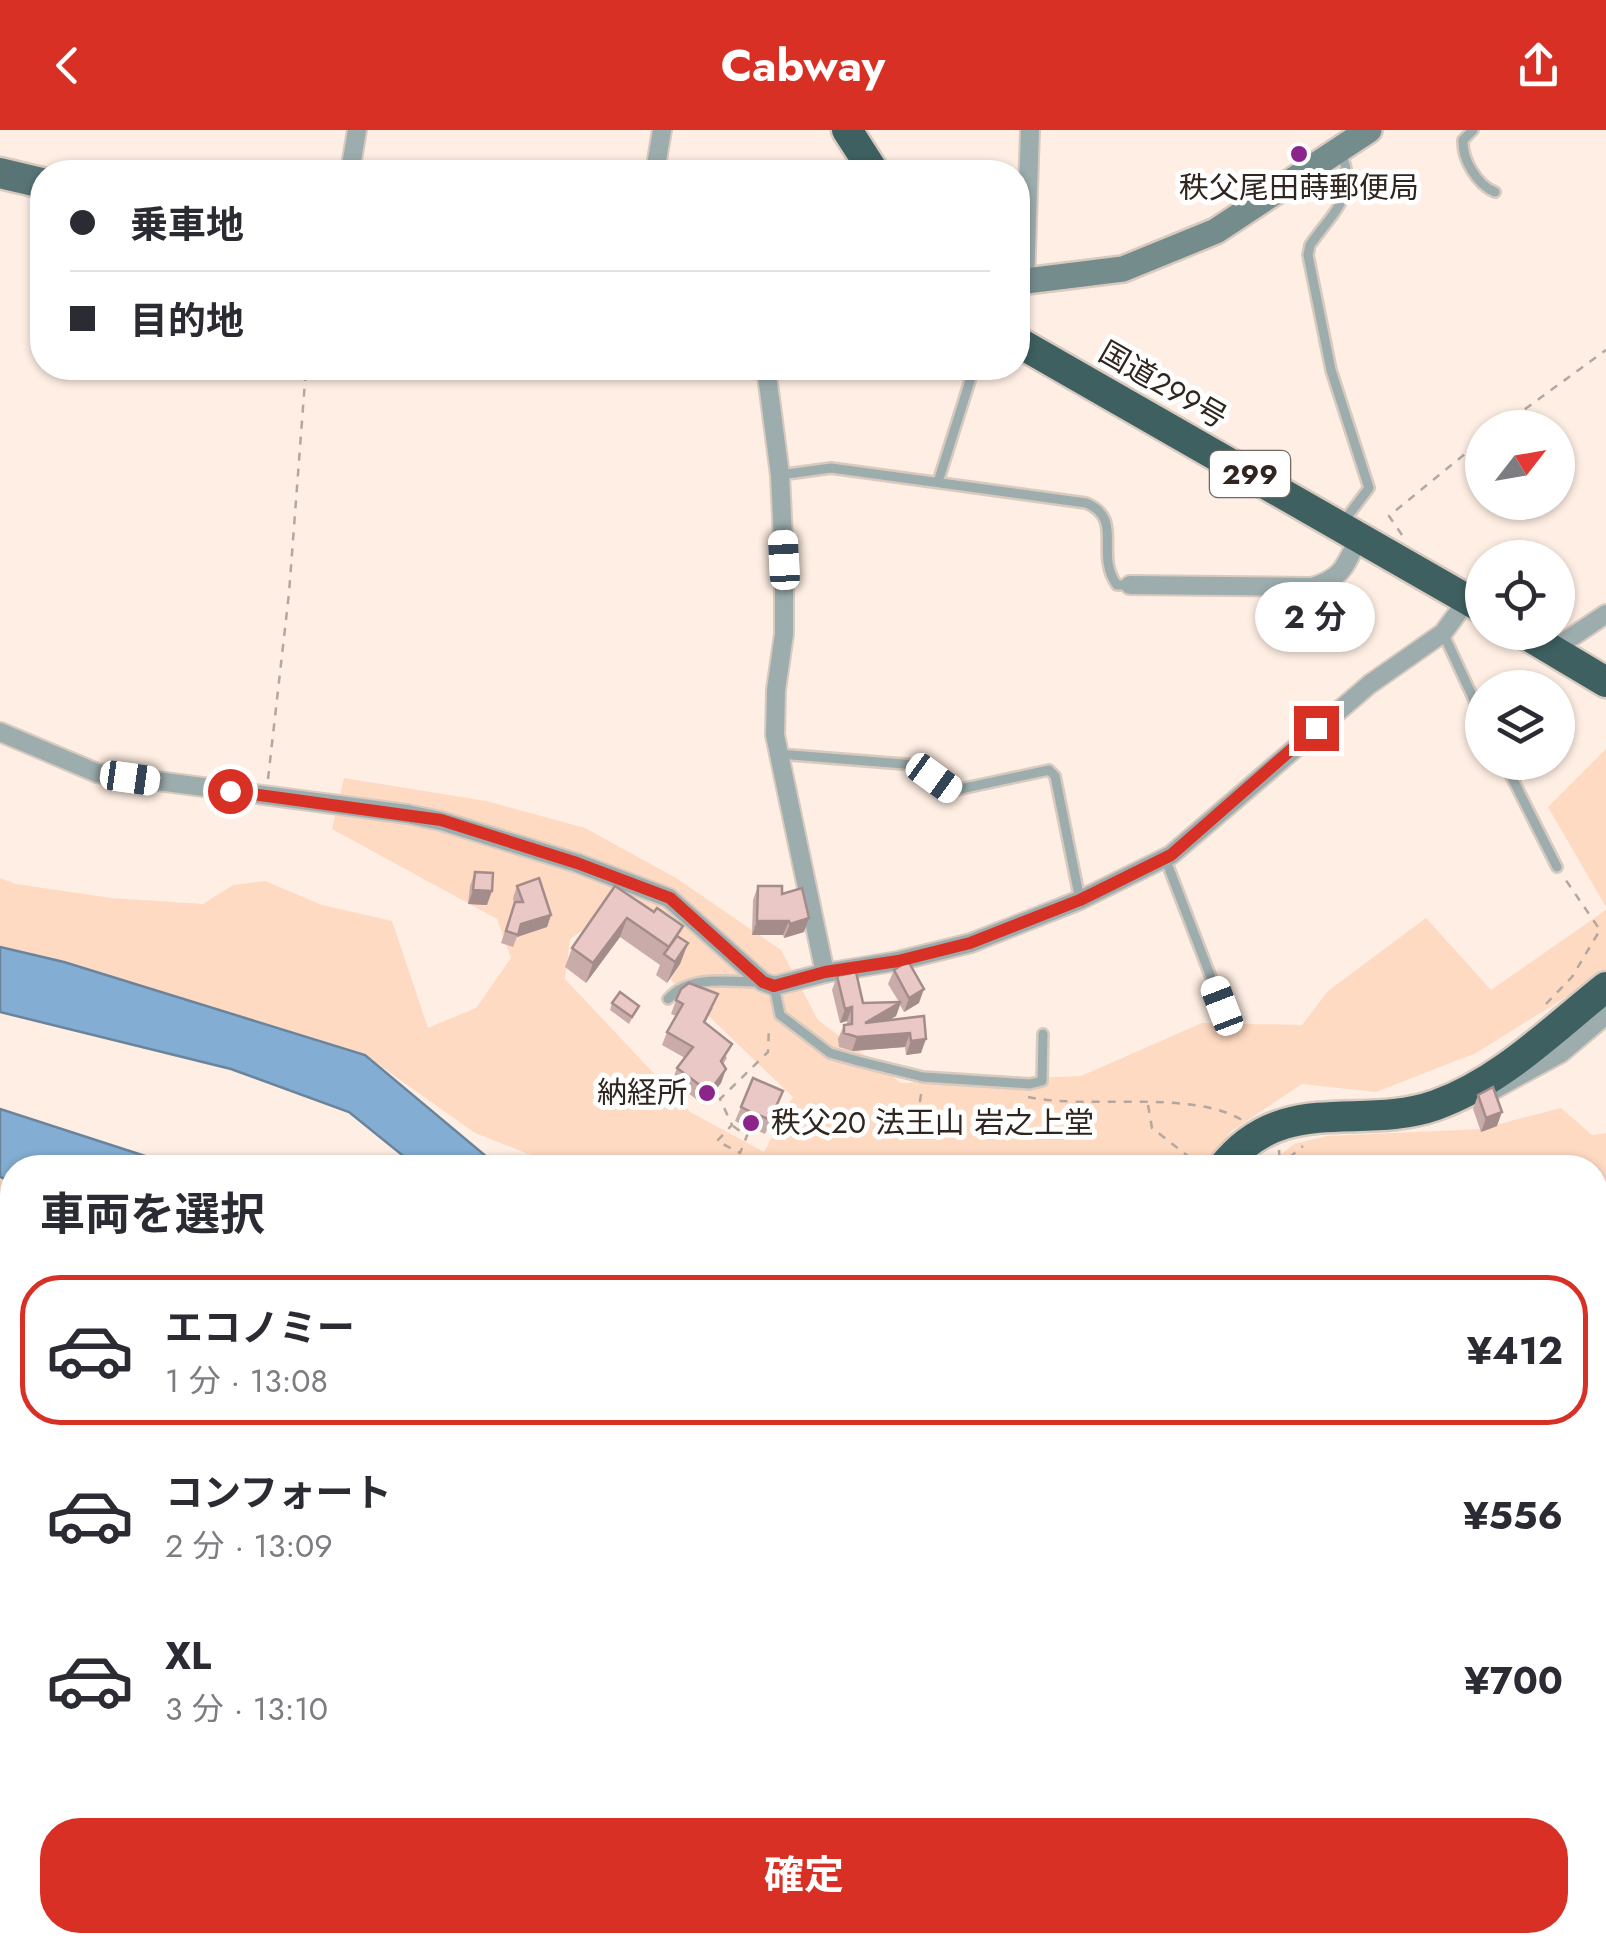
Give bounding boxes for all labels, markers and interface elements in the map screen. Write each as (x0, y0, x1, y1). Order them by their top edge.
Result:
text: Cabway (721, 33, 885, 98)
icon: back (40, 38, 95, 93)
icon: share (1511, 38, 1566, 93)
marker: 秩父尾田蒔郵便局 (1288, 143, 1310, 165)
place label: 秩父尾田蒔郵便局 (1179, 166, 1419, 209)
text: 乗車地 (130, 197, 244, 252)
text: 目的地 (130, 293, 244, 348)
street label: 国道299号 (1091, 331, 1235, 439)
north arrow (1465, 410, 1575, 520)
map controls (1465, 410, 1575, 780)
road number: 299 (1210, 451, 1290, 497)
car (767, 529, 801, 591)
button: locate (1465, 540, 1575, 650)
callout: 2 分 (1256, 583, 1376, 653)
text: 2 分 (1284, 594, 1346, 640)
button: layers (1465, 670, 1575, 780)
route end (1294, 706, 1339, 751)
car (901, 748, 967, 808)
car (98, 759, 162, 797)
route start (208, 769, 253, 814)
car (1197, 973, 1247, 1039)
place label: 納経所 (597, 1071, 687, 1114)
marker: 納経所 (696, 1082, 718, 1104)
place label: 秩父20 法王山 岩之上堂 (771, 1101, 1094, 1144)
marker: 秩父20 法王山 岩之上堂 (740, 1112, 762, 1134)
text: 車両を選択 (40, 1182, 265, 1247)
text: エコノミー (165, 1300, 355, 1355)
icon: car (45, 1305, 135, 1395)
text: ¥412 (1467, 1323, 1563, 1378)
text: 1 分 · 13:08 (165, 1358, 328, 1404)
text: コンフォート (165, 1465, 392, 1520)
icon: car (45, 1470, 135, 1560)
text: ¥556 (1463, 1488, 1563, 1543)
text: 2 分 · 13:09 (165, 1523, 333, 1569)
text: XL (165, 1628, 211, 1683)
icon: car (45, 1635, 135, 1725)
text: ¥700 (1464, 1653, 1563, 1708)
text: 3 分 · 13:10 (165, 1686, 328, 1732)
button: 確定 (40, 1818, 1568, 1933)

